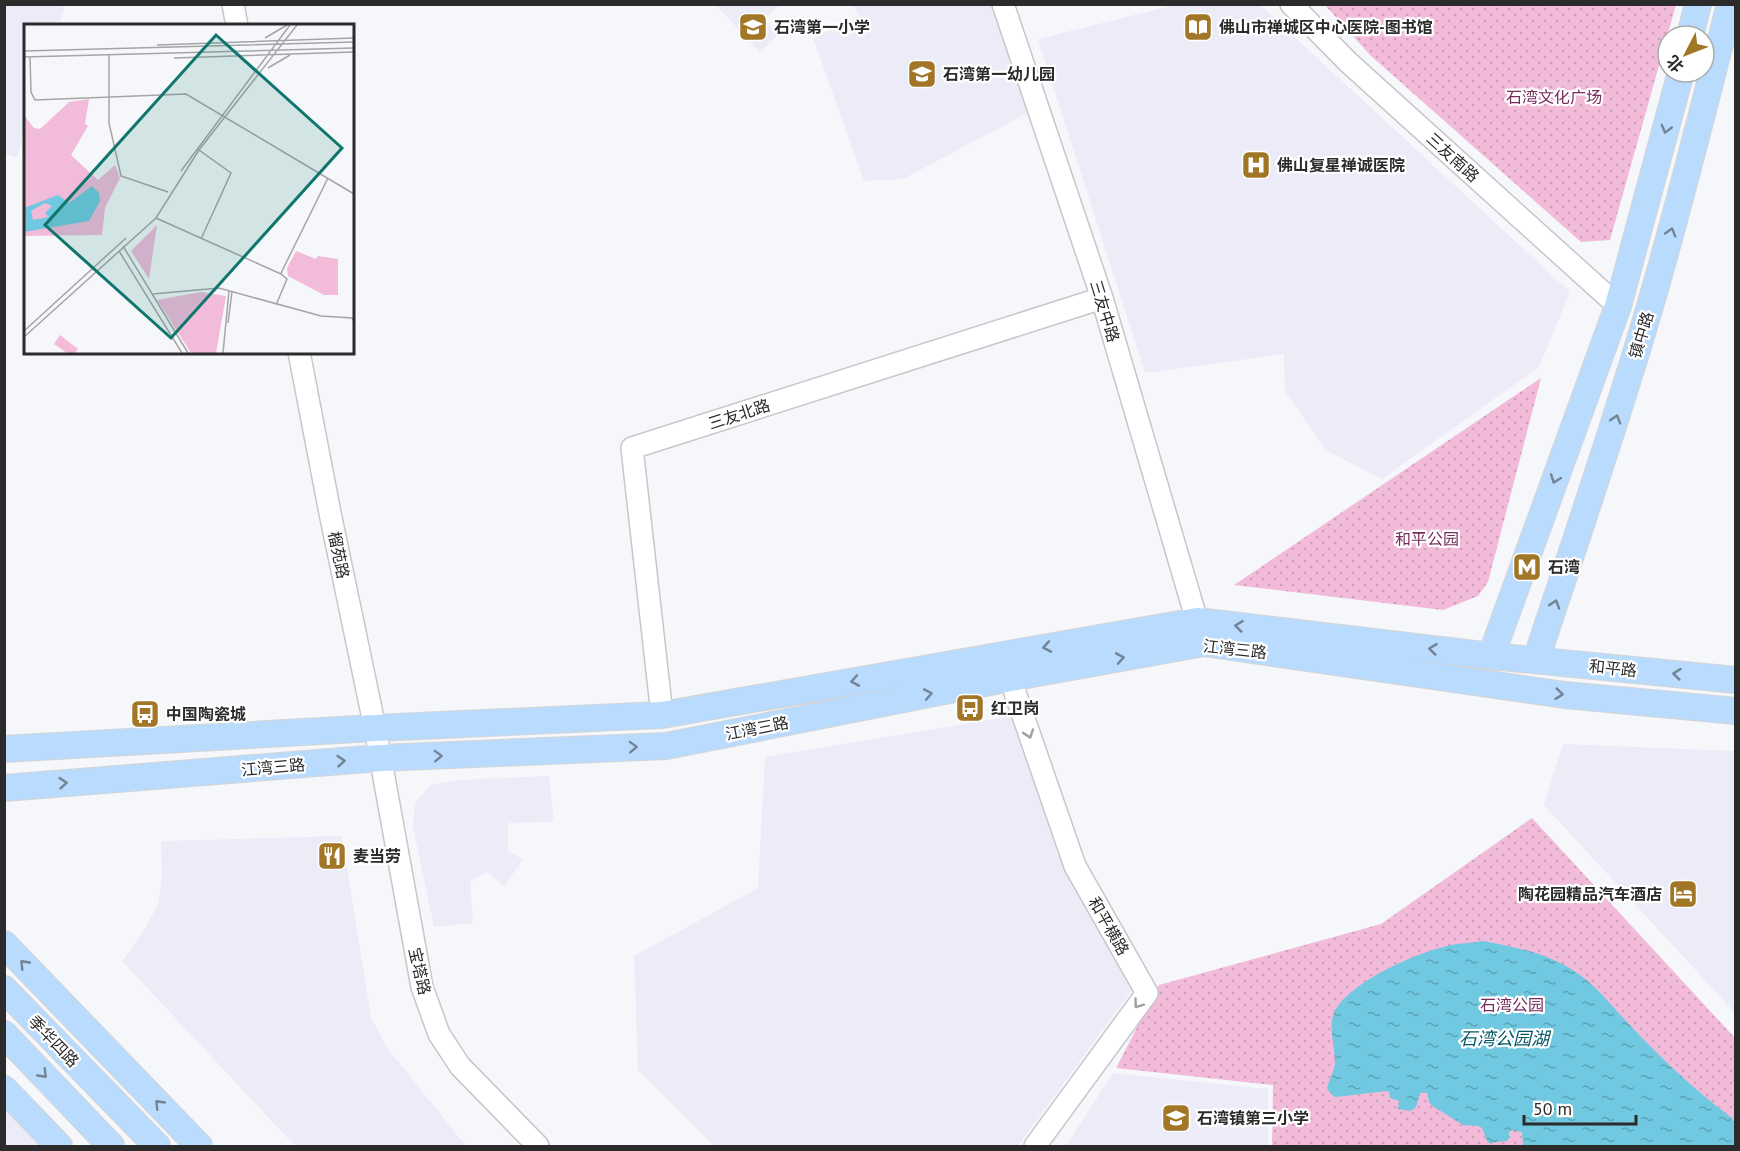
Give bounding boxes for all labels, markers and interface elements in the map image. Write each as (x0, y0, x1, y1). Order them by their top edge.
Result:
school or university icon: 石湾第一小学 (737, 11, 769, 43)
library icon: 佛山市禅城区中心医院-图书馆 (1182, 11, 1214, 43)
place label: 石湾第一小学 (774, 17, 870, 37)
place label: 佛山市禅城区中心医院-图书馆 (1219, 17, 1433, 37)
inset map (24, 24, 354, 354)
north arrow (1656, 24, 1716, 84)
text: 北 (1662, 51, 1688, 77)
school or university icon: 石湾第一幼儿园 (906, 58, 938, 90)
place label: 石湾第一幼儿园 (943, 64, 1055, 84)
park label: 石湾文化广场 (1506, 87, 1602, 107)
one-way arrow (1661, 123, 1673, 133)
street label: 三友南路 (1423, 128, 1483, 186)
hospital icon: 佛山复星禅诚医院 (1240, 149, 1272, 181)
place label: 佛山复星禅诚医院 (1277, 155, 1405, 175)
one-way arrow (1664, 227, 1676, 238)
street label: 三友中路 (1086, 277, 1124, 345)
street label: 镇中路 (1624, 309, 1658, 361)
street label: 三友北路 (705, 395, 773, 433)
one-way arrow (1609, 414, 1621, 425)
one-way arrow (1550, 473, 1563, 484)
street label: 榴苑路 (324, 529, 354, 581)
park label: 和平公园 (1395, 529, 1459, 549)
metro station icon: 石湾 (1511, 551, 1543, 583)
place label: 石湾 (1548, 557, 1580, 577)
one-way arrow (1547, 599, 1560, 610)
one-way arrow (1235, 620, 1244, 633)
street label: 江湾三路 (1202, 636, 1268, 662)
one-way arrow (1042, 640, 1052, 653)
one-way arrow (1429, 643, 1438, 656)
one-way arrow (1114, 652, 1124, 665)
street label: 和平路 (1588, 656, 1638, 680)
one-way arrow (1673, 668, 1682, 681)
one-way arrow (850, 674, 860, 687)
one-way arrow (1555, 687, 1564, 700)
one-way arrow (923, 688, 933, 701)
bus stop icon: 红卫岗 (954, 692, 986, 724)
bus stop icon: 中国陶瓷城 (129, 698, 161, 730)
place label: 红卫岗 (991, 698, 1039, 718)
place label: 中国陶瓷城 (166, 704, 246, 724)
street label: 江湾三路 (724, 712, 790, 744)
one-way arrow (1022, 728, 1035, 738)
one-way arrow (629, 741, 638, 754)
one-way arrow (434, 749, 443, 762)
street label: 江湾三路 (240, 754, 306, 780)
one-way arrow (336, 755, 345, 768)
one-way arrow (58, 777, 67, 790)
restaurant icon: 麦当劳 (316, 840, 348, 872)
place label: 麦当劳 (353, 846, 401, 866)
hotel icon: 陶花园精品汽车酒店 (1667, 878, 1699, 910)
place label: 陶花园精品汽车酒店 (1518, 884, 1662, 904)
street label: 和平横路 (1084, 893, 1134, 959)
street label: 宝塔路 (405, 945, 435, 997)
one-way arrow (20, 960, 31, 971)
park label: 石湾公园 (1480, 995, 1544, 1015)
one-way arrow (1134, 998, 1145, 1009)
street label: 季华四路 (25, 1011, 83, 1071)
water label: 石湾公园湖 (1459, 1027, 1552, 1050)
one-way arrow (35, 1067, 46, 1078)
scale bar (1524, 1088, 1636, 1126)
text: 50 m (1533, 1097, 1572, 1120)
one-way arrow (155, 1101, 166, 1111)
school or university icon: 石湾镇第三小学 (1160, 1102, 1192, 1134)
place label: 石湾镇第三小学 (1197, 1108, 1309, 1128)

